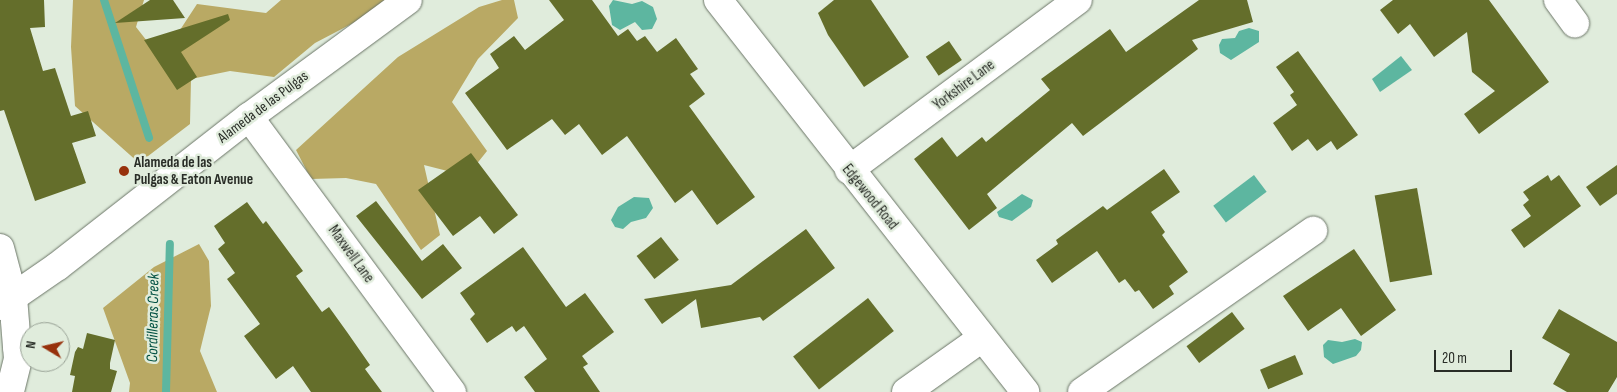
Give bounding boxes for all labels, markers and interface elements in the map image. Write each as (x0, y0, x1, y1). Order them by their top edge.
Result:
street label: Yorkshire Lane (930, 56, 998, 114)
street label: Alameda de las Pulgas (214, 67, 312, 147)
place label: Alameda de las Pulgas & Eaton Avenue (134, 153, 253, 188)
street label: Edgewood Road (838, 161, 902, 233)
marker: Alameda de las Pulgas & Eaton Avenue (118, 165, 130, 177)
street label: Maxwell Lane (324, 222, 378, 286)
water label: Cordilleras Creek (144, 273, 164, 363)
north arrow (20, 322, 70, 372)
text: N (22, 340, 40, 350)
scale bar (1437, 340, 1514, 372)
text: 20 m (1442, 349, 1467, 368)

